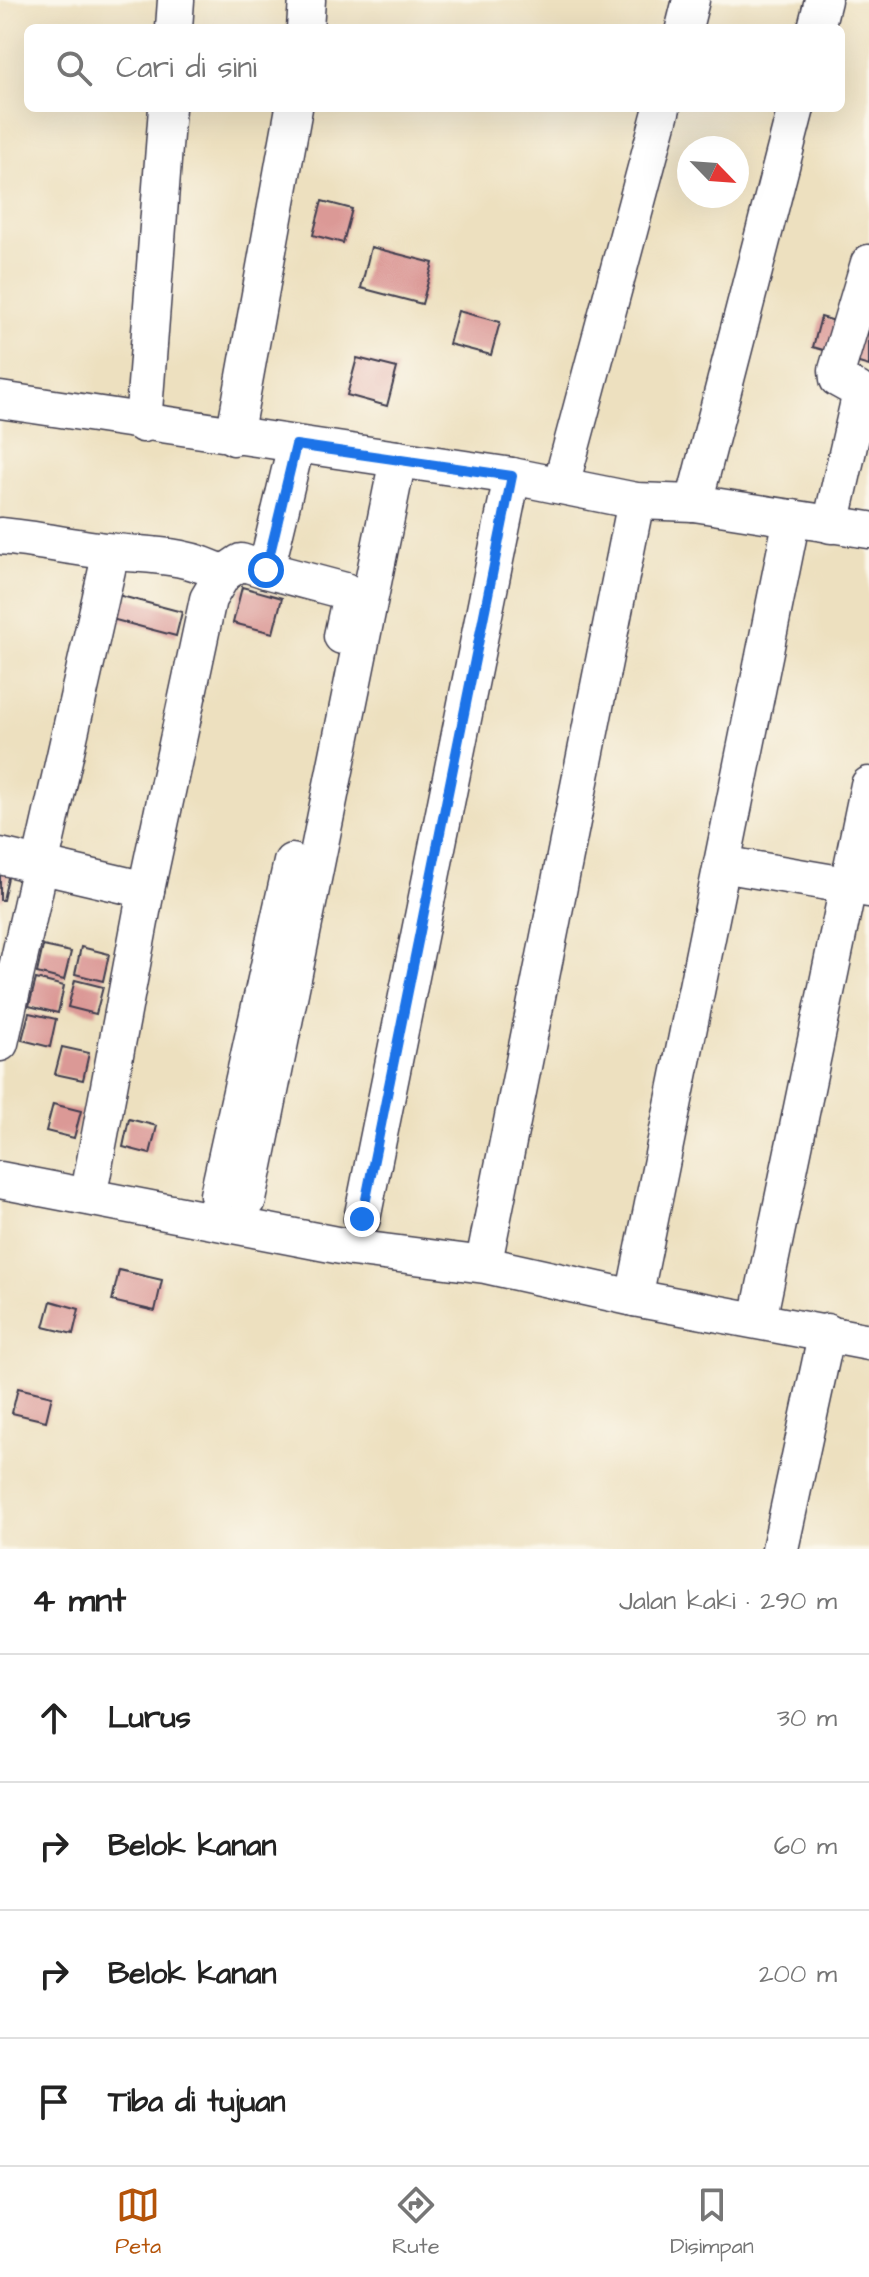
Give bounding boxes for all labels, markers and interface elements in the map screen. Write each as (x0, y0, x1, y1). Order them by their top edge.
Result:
search box (24, 24, 845, 112)
icon: search (52, 46, 96, 90)
text: Cari di sini (116, 47, 257, 89)
north arrow (677, 136, 749, 208)
route start (248, 552, 284, 588)
route end (344, 1201, 380, 1237)
text: 4 mnt (32, 1577, 126, 1625)
text: Jalan kaki · 290 m (619, 1583, 837, 1619)
icon: ahead (32, 1696, 76, 1740)
text: Lurus (108, 1697, 191, 1739)
text: 30 m (777, 1700, 837, 1736)
icon: right (32, 1824, 76, 1868)
text: Belok kanan (108, 1825, 277, 1867)
text: 60 m (774, 1828, 837, 1864)
icon: right (32, 1952, 76, 1996)
text: Belok kanan (108, 1953, 277, 1995)
text: 200 m (759, 1956, 837, 1992)
icon: arrive (32, 2080, 76, 2124)
text: Tiba di tujuan (108, 2081, 285, 2123)
tab: Peta (115, 2183, 161, 2262)
tab: Rute (392, 2183, 440, 2262)
tab: Disimpan (670, 2183, 754, 2262)

